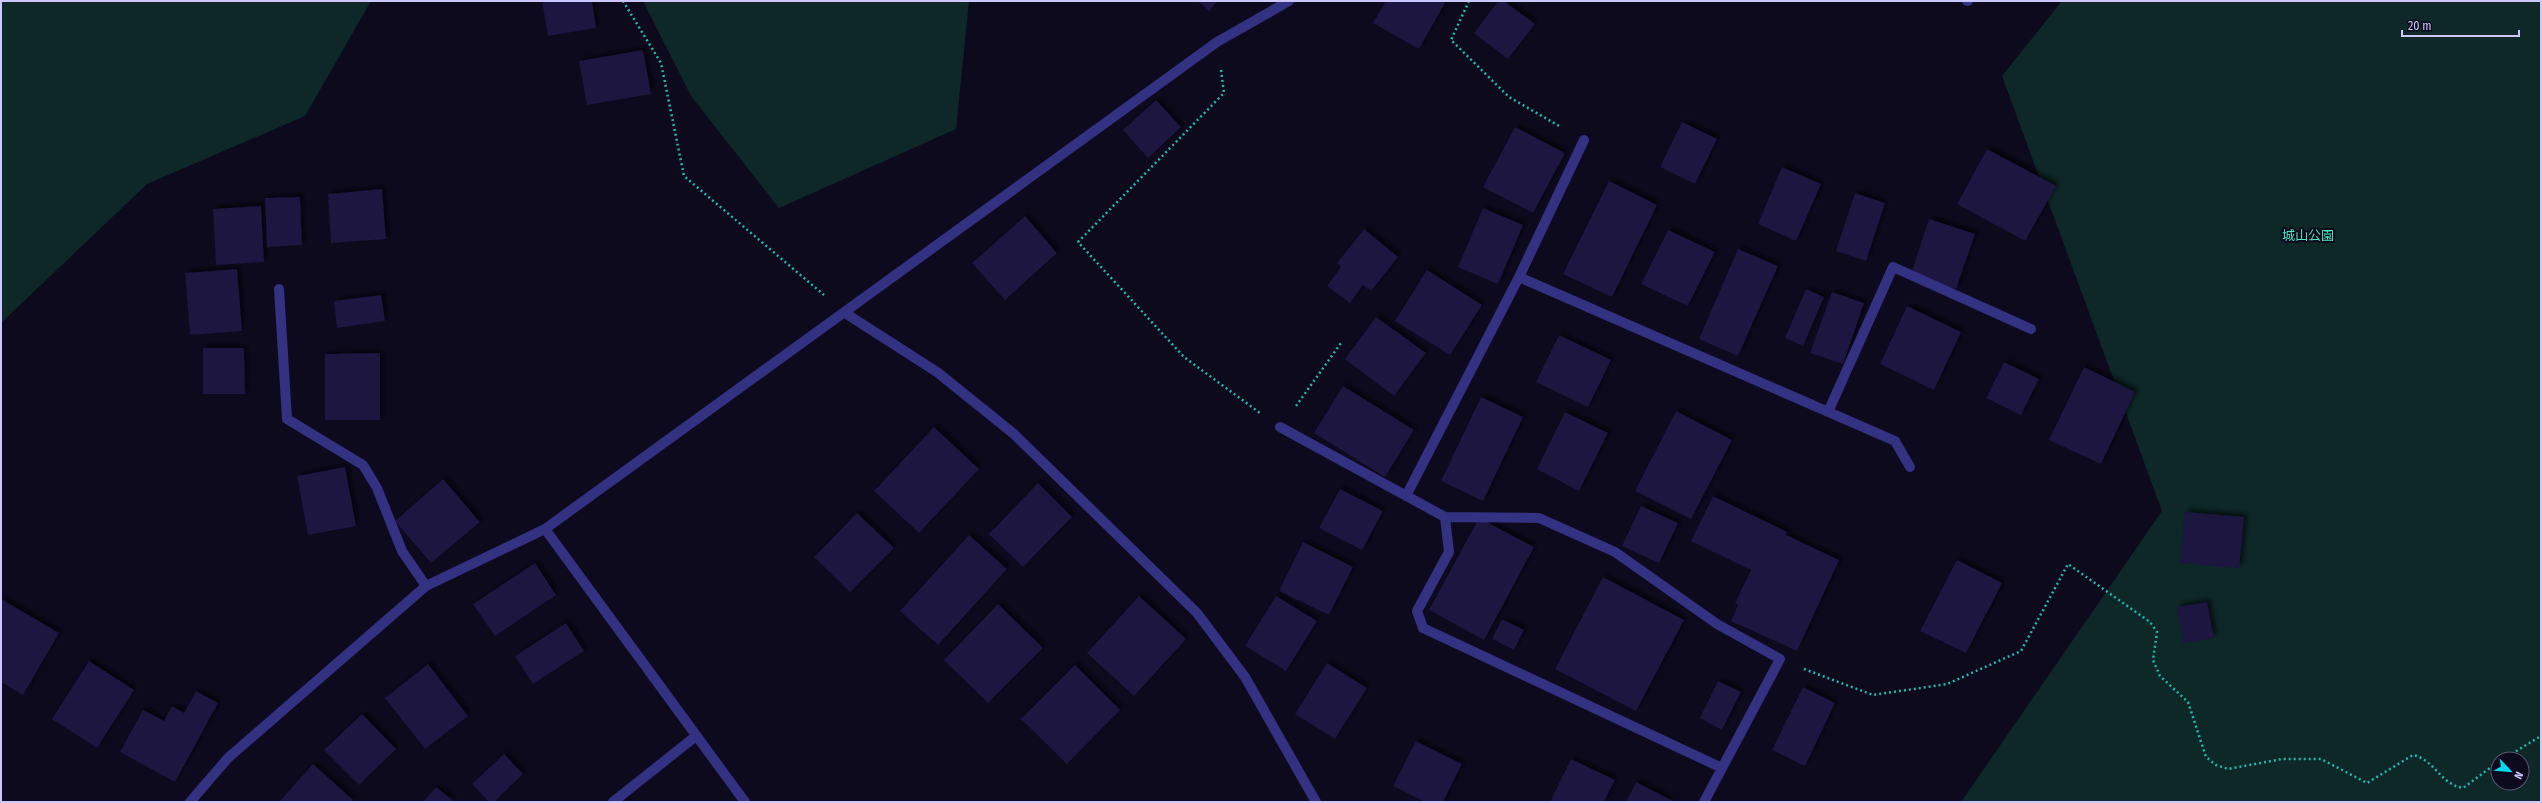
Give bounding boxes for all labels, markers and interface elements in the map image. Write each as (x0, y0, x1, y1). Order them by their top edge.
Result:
scale bar (2402, 12, 2519, 38)
text: 20 m (2408, 19, 2432, 33)
park label: 城山公園 (2282, 228, 2334, 243)
north arrow (2490, 751, 2530, 791)
text: N (2511, 769, 2526, 781)

